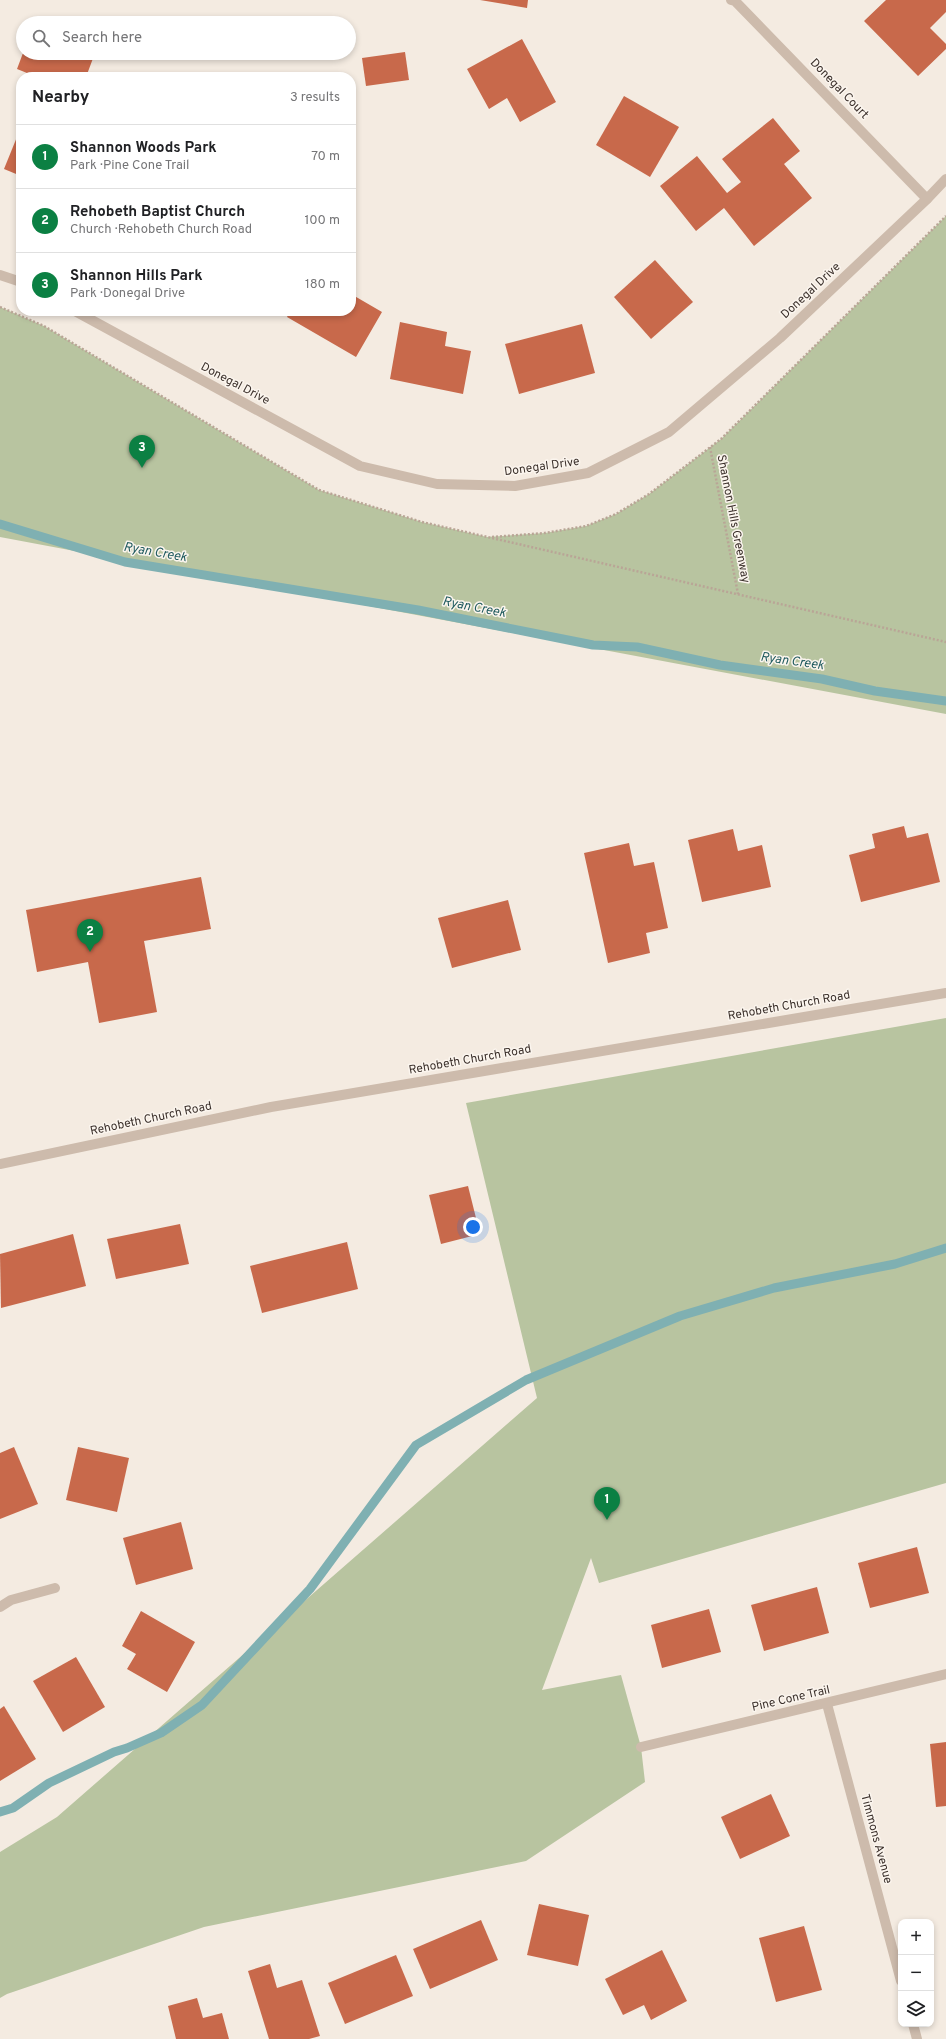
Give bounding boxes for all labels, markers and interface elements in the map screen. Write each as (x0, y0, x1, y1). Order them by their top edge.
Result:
search box (16, 16, 356, 60)
icon: search (30, 27, 52, 49)
text: Search here (62, 29, 142, 48)
street label: Donegal Court (806, 55, 872, 123)
text: Nearby (32, 87, 89, 109)
text: 3 results (290, 90, 340, 106)
text: Shannon Woods Park (70, 139, 217, 158)
text: 1 (42, 149, 48, 165)
text: 70 m (311, 149, 340, 165)
text: Park · Pine Cone Trail (70, 158, 190, 174)
text: Rehobeth Baptist Church (70, 203, 245, 222)
text: 2 (41, 213, 49, 229)
text: 100 m (304, 213, 340, 229)
text: Church · Rehobeth Church Road (70, 222, 252, 238)
street label: Donegal Drive (778, 259, 844, 323)
text: Shannon Hills Park (70, 267, 203, 286)
text: 3 (41, 277, 49, 293)
text: 180 m (305, 277, 340, 293)
text: Park · Donegal Drive (70, 286, 185, 302)
street label: Donegal Drive (198, 359, 272, 409)
pin: 3 (129, 435, 155, 468)
street label: Donegal Drive (503, 454, 581, 480)
street label: Shannon Hills Greenway (713, 454, 753, 584)
water label: Ryan Creek (122, 540, 188, 567)
water label: Ryan Creek (441, 594, 507, 622)
water label: Ryan Creek (759, 650, 825, 674)
pin: 2 (77, 919, 103, 952)
street label: Rehobeth Church Road (727, 987, 851, 1025)
street label: Rehobeth Church Road (408, 1041, 532, 1079)
street label: Rehobeth Church Road (89, 1098, 213, 1140)
your location (463, 1217, 483, 1237)
pin: 1 (594, 1487, 620, 1520)
street label: Pine Cone Trail (750, 1682, 832, 1716)
street label: Timmons Avenue (856, 1792, 896, 1886)
map controls (898, 1919, 934, 2027)
button: + (898, 1919, 934, 1955)
button: − (898, 1955, 934, 1991)
button: layers (898, 1991, 934, 2027)

